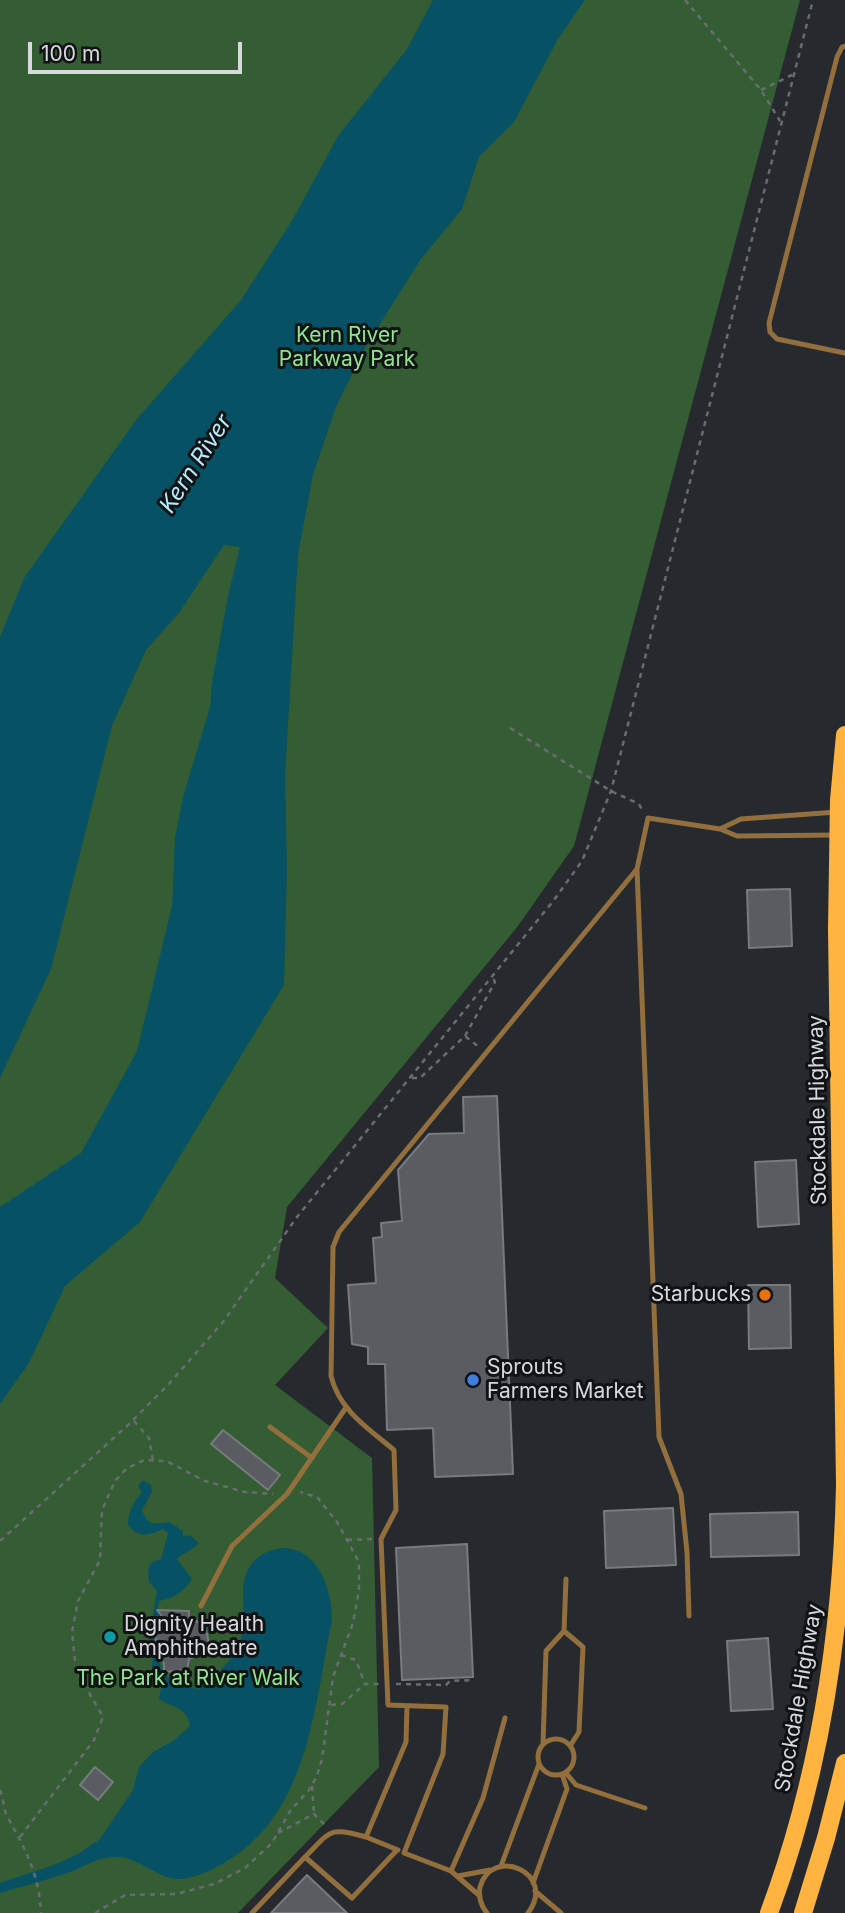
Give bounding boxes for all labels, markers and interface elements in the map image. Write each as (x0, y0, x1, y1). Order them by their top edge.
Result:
scale bar (32, 28, 245, 72)
text: 100 m (41, 41, 100, 66)
park label: Kern River Parkway Park (279, 323, 415, 373)
water label: Kern River (154, 410, 238, 518)
street label: Stockdale Highway (804, 1015, 832, 1205)
place label: Starbucks (651, 1282, 751, 1308)
marker: Starbucks (757, 1287, 773, 1303)
place label: Sprouts Farmers Market (487, 1355, 644, 1405)
marker: Sprouts Farmers Market (465, 1372, 481, 1388)
street label: Stockdale Highway (770, 1602, 828, 1794)
place label: Dignity Health Amphitheatre (124, 1612, 264, 1662)
marker: Dignity Health Amphitheatre (102, 1629, 118, 1645)
park label: The Park at River Walk (76, 1666, 300, 1692)

